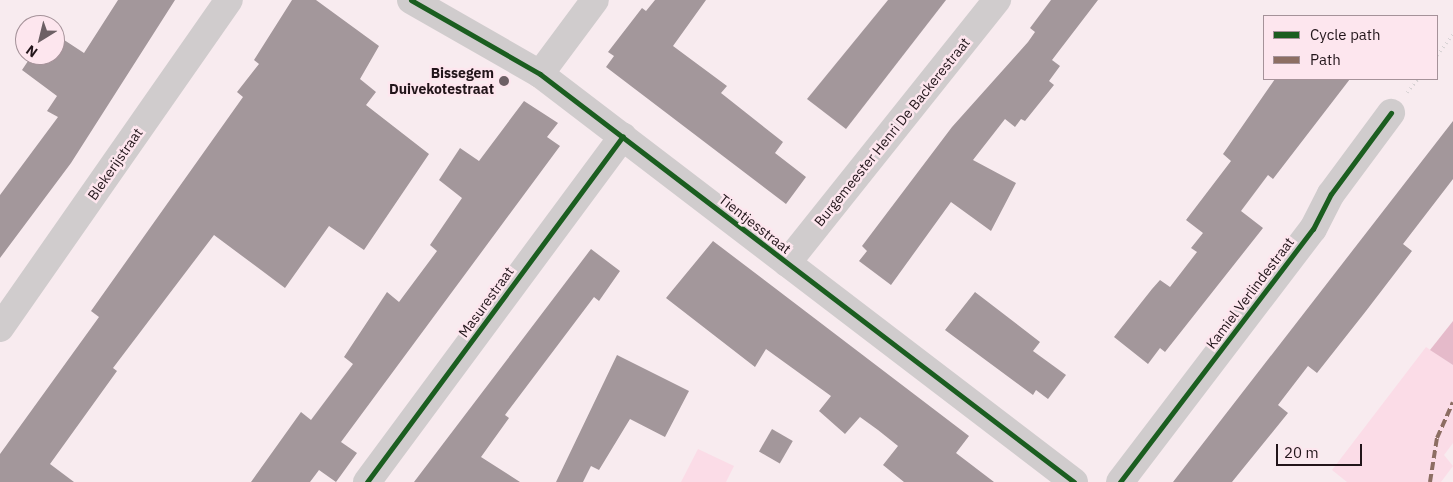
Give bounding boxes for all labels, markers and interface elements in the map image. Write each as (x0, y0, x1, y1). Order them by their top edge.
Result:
north arrow (15, 15, 65, 65)
legend (1263, 15, 1438, 80)
text: Cycle path (1310, 25, 1381, 44)
street label: Burgemeester Henri De Backerestraat (811, 34, 973, 230)
text: N (22, 41, 41, 62)
text: Path (1310, 50, 1341, 69)
place label: Bissegem Duivekotestraat (389, 65, 494, 98)
marker: Bissegem Duivekotestraat (498, 75, 510, 87)
street label: Blekerijstraat (84, 125, 146, 203)
street label: Tientjesstraat (716, 191, 794, 257)
street label: Kamiel Verlindestraat (1203, 234, 1297, 352)
street label: Masurestraat (455, 264, 517, 340)
scale bar (1278, 434, 1364, 466)
text: 20 m (1284, 443, 1319, 462)

